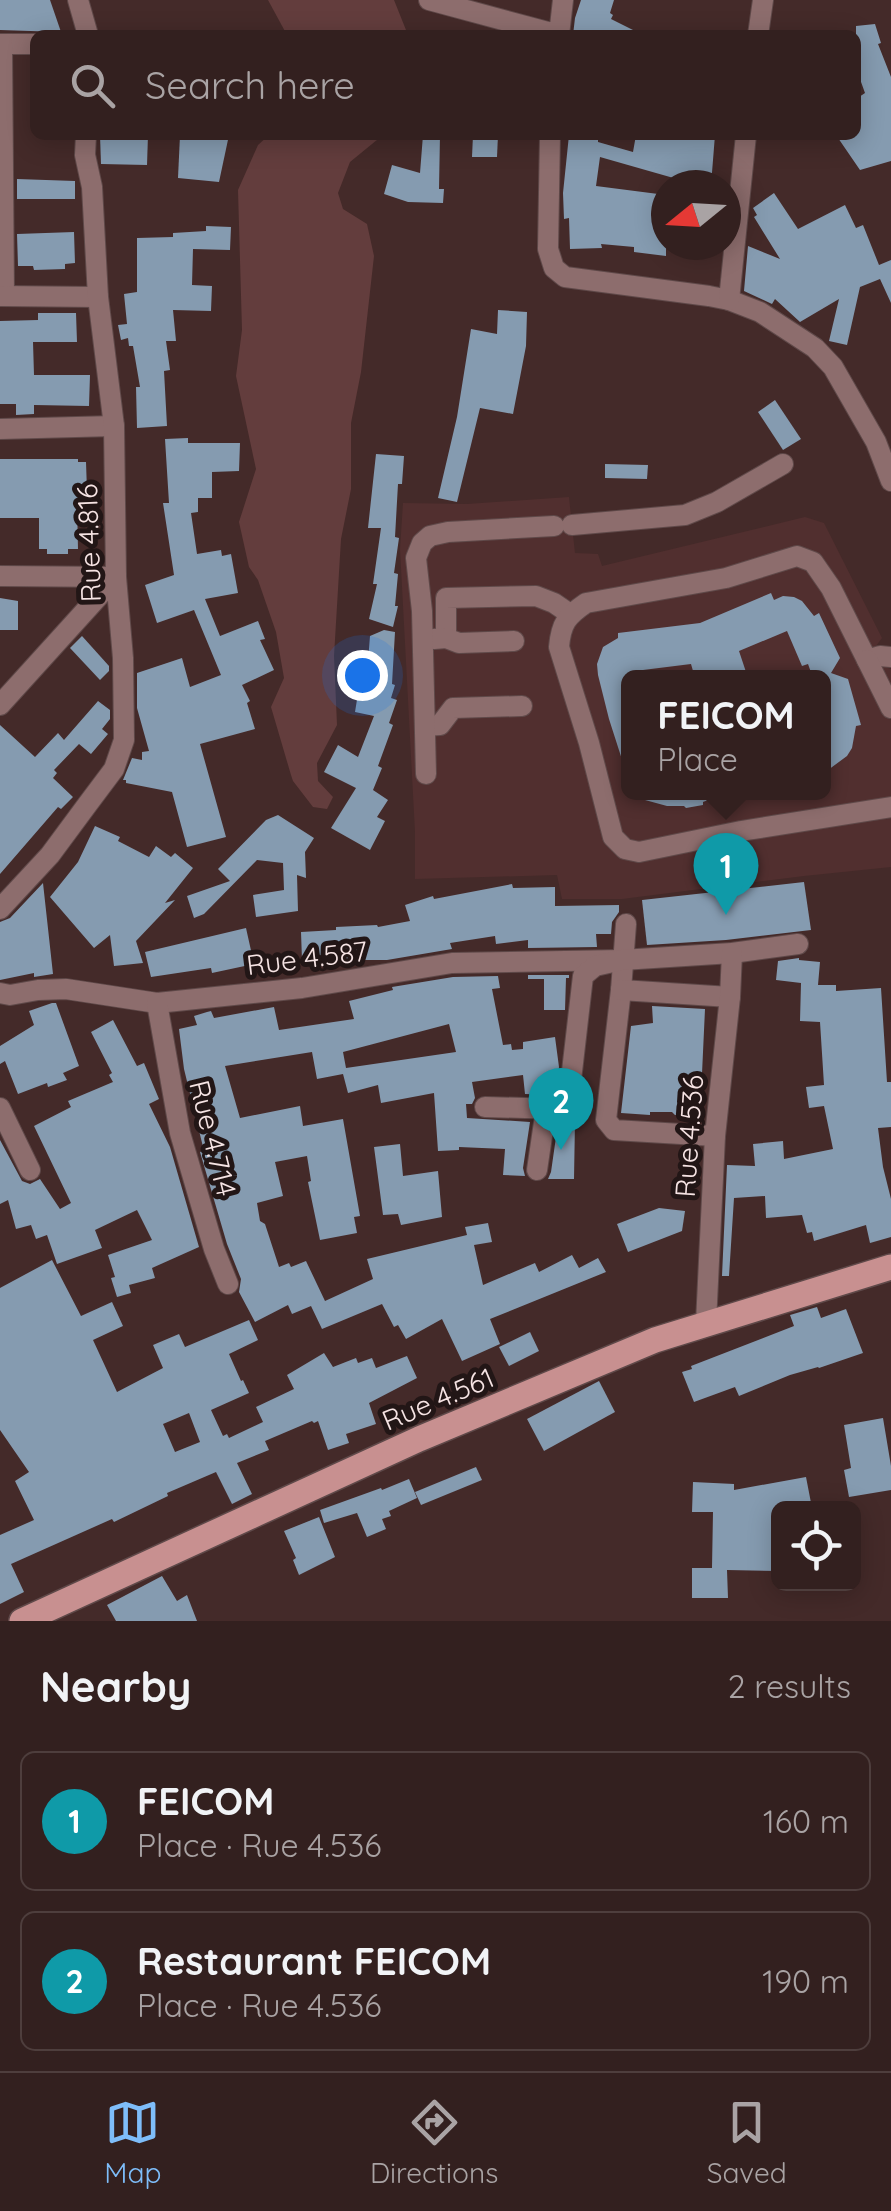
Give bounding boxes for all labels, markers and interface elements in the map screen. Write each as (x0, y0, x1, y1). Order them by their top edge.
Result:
search box (30, 30, 861, 140)
icon: search (65, 58, 120, 113)
text: Search here (145, 61, 355, 109)
north arrow (651, 170, 741, 260)
street label: Rue 4.816 (69, 483, 108, 603)
your location (337, 650, 388, 701)
popup (621, 670, 831, 800)
text: FEICOM (657, 691, 795, 739)
text: Place (657, 739, 738, 779)
pin: 1 (694, 832, 758, 915)
street label: Rue 4.587 (244, 933, 369, 982)
pin: 2 (528, 1068, 594, 1150)
street label: Rue 4.536 (667, 1074, 710, 1198)
street label: Rue 4.714 (182, 1076, 245, 1199)
street label: Rue 4.561 (377, 1359, 499, 1438)
map controls (771, 1501, 861, 1591)
button: locate (771, 1501, 861, 1591)
text: Nearby (40, 1660, 191, 1713)
text: 2 results (728, 1666, 851, 1706)
text: FEICOM (137, 1777, 274, 1825)
text: 1 (68, 1801, 81, 1841)
text: 160 m (763, 1801, 849, 1841)
text: Place · Rue 4.536 (137, 1825, 381, 1865)
text: Restaurant FEICOM (137, 1937, 491, 1985)
text: 2 (65, 1961, 84, 2001)
text: 190 m (762, 1961, 849, 2001)
text: Place · Rue 4.536 (137, 1985, 381, 2025)
tab: Map (104, 2095, 161, 2190)
tab: Directions (370, 2095, 498, 2190)
tab: Saved (707, 2095, 787, 2190)

